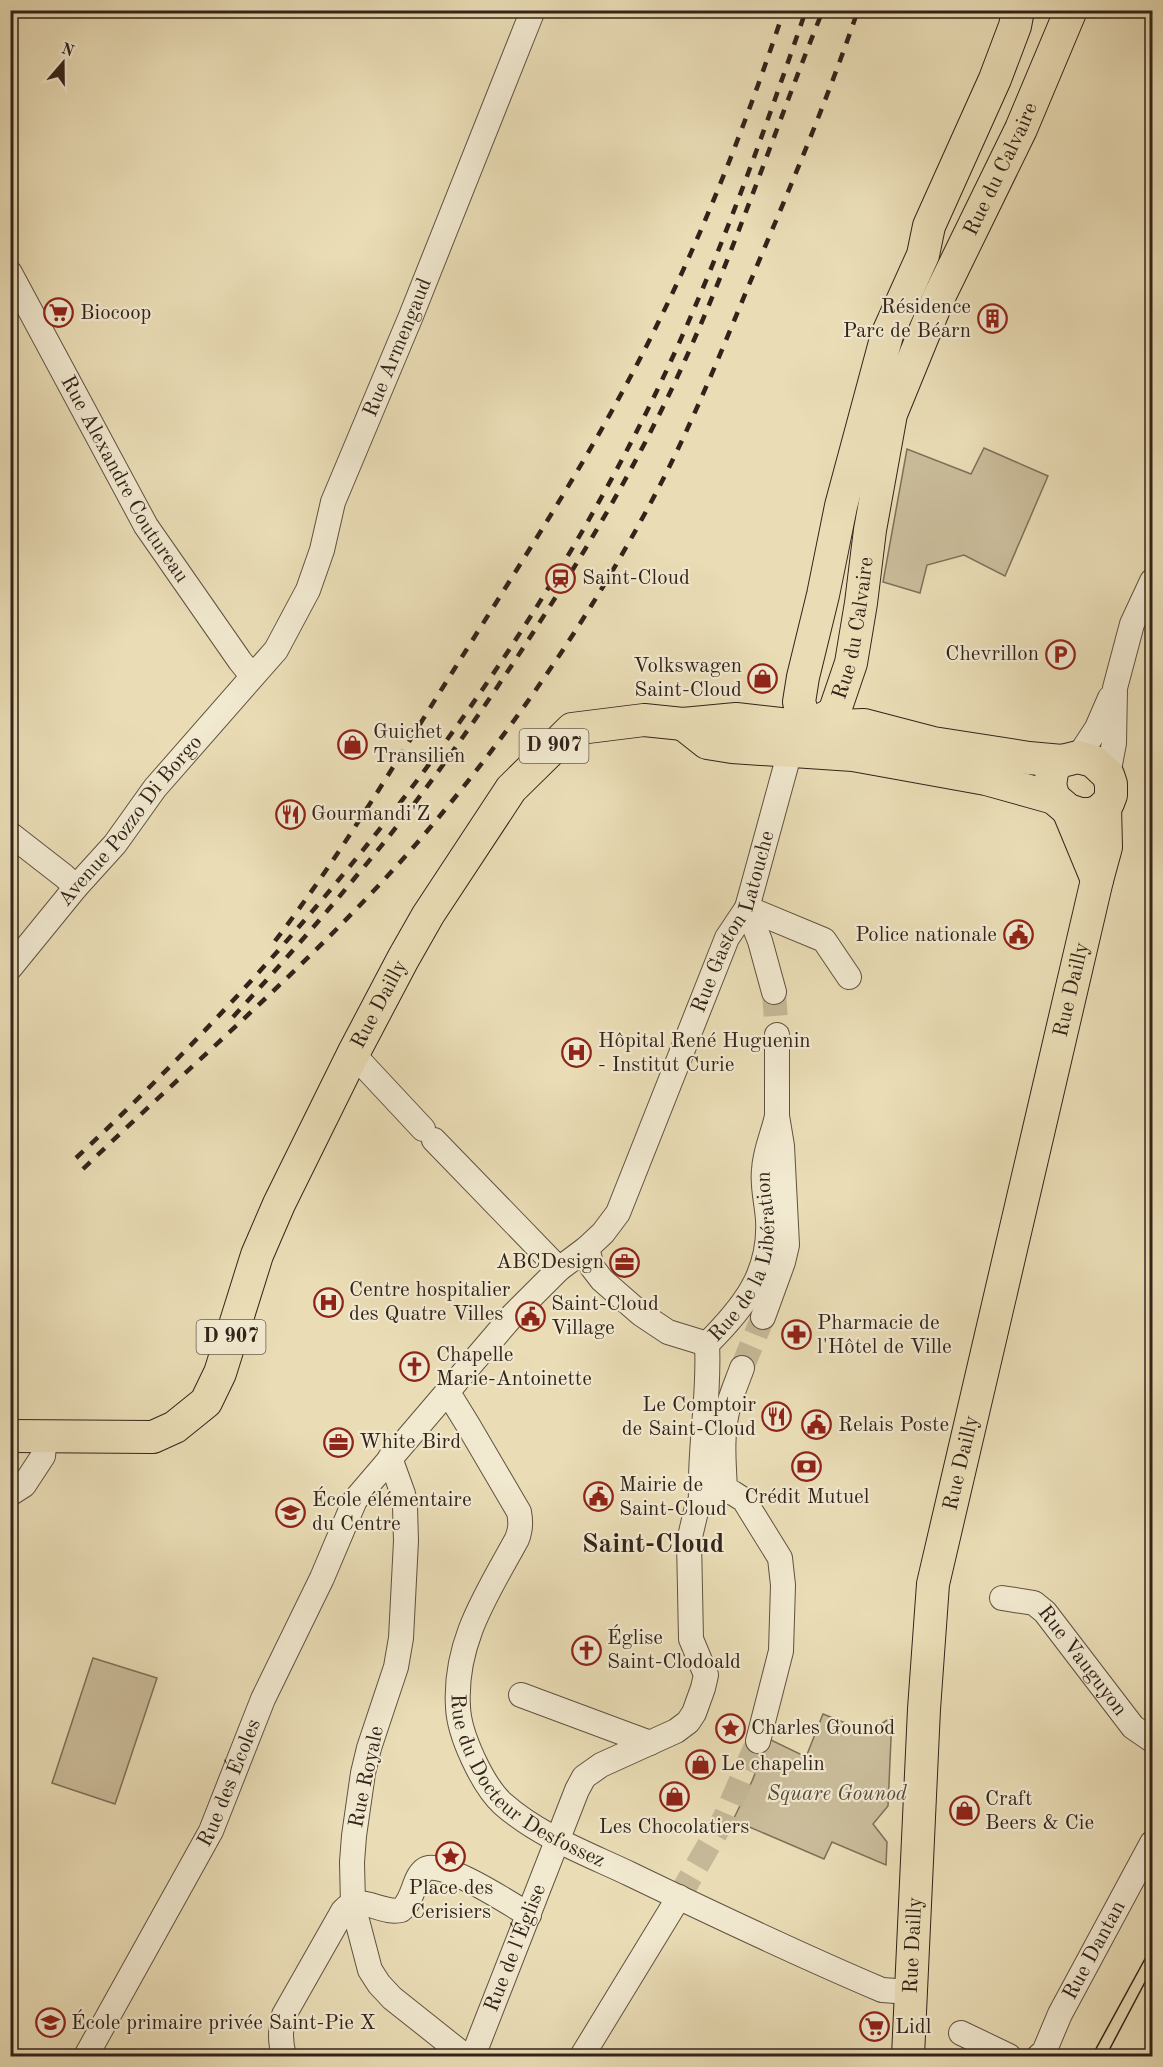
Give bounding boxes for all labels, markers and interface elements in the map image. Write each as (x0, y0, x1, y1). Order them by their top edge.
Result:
north arrow (33, 33, 93, 93)
text: N (59, 41, 77, 61)
street label: Rue du Calvaire (960, 100, 1041, 239)
street label: Rue Armengaud (359, 275, 436, 420)
supermarket icon: Biocoop (43, 297, 75, 329)
place label: Résidence Parc de Béarn (843, 297, 971, 342)
place label: Biocoop (80, 303, 151, 324)
building icon: Résidence Parc de Béarn (976, 303, 1008, 335)
street label: Rue Alexandre Coutureau (57, 372, 193, 586)
street label: Rue du Calvaire (829, 556, 877, 702)
station icon: Saint-Cloud (545, 562, 577, 594)
place label: Saint-Cloud (582, 568, 690, 589)
parking icon: Chevrillon (1044, 638, 1076, 670)
place label: Chevrillon (945, 644, 1039, 665)
place label: Volkswagen Saint-Cloud (633, 656, 742, 701)
shop icon: Volkswagen Saint-Cloud (747, 662, 779, 694)
place label: Guichet Transilien (373, 722, 465, 767)
shop icon: Guichet Transilien (336, 728, 368, 760)
road number: D 907 (520, 729, 588, 763)
street label: Avenue Pozzo Di Borgo (54, 732, 206, 910)
restaurant icon: Gourmandi'Z (274, 798, 306, 830)
place label: Gourmandi'Z (311, 804, 430, 825)
street label: Rue Gaston Latouche (688, 828, 778, 1016)
public building icon: Police nationale (1002, 919, 1034, 951)
place label: Police nationale (855, 925, 997, 946)
street label: Rue Dailly (1050, 940, 1093, 1039)
street label: Rue Dailly (347, 956, 411, 1052)
place label: Hôpital René Huguenin - Institut Curie (598, 1031, 811, 1076)
hospital icon: Hôpital René Huguenin - Institut Curie (561, 1037, 593, 1069)
street label: Rue de la Libération (705, 1171, 779, 1346)
office icon: ABCDesign (609, 1246, 641, 1278)
place label: ABCDesign (496, 1252, 604, 1273)
place label: Centre hospitalier des Quatre Villes (349, 1280, 511, 1325)
hospital icon: Centre hospitalier des Quatre Villes (312, 1286, 344, 1318)
place label: Saint-Cloud Village (551, 1294, 659, 1339)
public building icon: Saint-Cloud Village (514, 1300, 546, 1332)
place label: Pharmacie de l'Hôtel de Ville (817, 1313, 952, 1358)
pharmacy icon: Pharmacie de l'Hôtel de Ville (780, 1319, 812, 1351)
road number: D 907 (196, 1320, 266, 1354)
place label: Chapelle Marie-Antoinette (436, 1345, 592, 1390)
church icon: Chapelle Marie-Antoinette (399, 1351, 431, 1383)
place label: Le Comptoir de Saint-Cloud (622, 1395, 756, 1440)
restaurant icon: Le Comptoir de Saint-Cloud (761, 1401, 793, 1433)
public building icon: Relais Poste (801, 1409, 833, 1441)
street label: Rue Dailly (940, 1413, 982, 1512)
place label: Relais Poste (838, 1415, 949, 1436)
office icon: White Bird (322, 1426, 354, 1458)
place label: White Bird (359, 1432, 461, 1453)
bank icon: Crédit Mutuel (791, 1450, 823, 1482)
place label: Mairie de Saint-Cloud (619, 1475, 727, 1520)
public building icon: Mairie de Saint-Cloud (582, 1481, 614, 1513)
place label: École élémentaire du Centre (312, 1486, 472, 1535)
place label: Crédit Mutuel (745, 1487, 870, 1508)
school or university icon: École élémentaire du Centre (275, 1496, 307, 1528)
district label: Saint-Cloud (582, 1531, 724, 1558)
street label: Rue Vauguyon (1034, 1602, 1131, 1720)
place label: Église Saint-Clodoald (607, 1624, 741, 1673)
church icon: Église Saint-Clodoald (570, 1634, 602, 1666)
street label: Rue du Docteur Desfossez (447, 1694, 608, 1872)
place icon: Charles Gounod (714, 1712, 746, 1744)
street label: Rue des Écoles (194, 1716, 265, 1850)
place label: Charles Gounod (751, 1718, 895, 1739)
street label: Rue Royale (346, 1724, 388, 1830)
shop icon: Le chapelin (684, 1748, 716, 1780)
place label: Le chapelin (721, 1754, 825, 1775)
shop icon: Les Chocolatiers (658, 1780, 690, 1812)
park label: Square Gounod (767, 1784, 908, 1805)
place label: Craft Beers & Cie (985, 1789, 1094, 1834)
shop icon: Craft Beers & Cie (948, 1795, 980, 1827)
place label: Les Chocolatiers (599, 1817, 749, 1838)
place icon: Place des Cerisiers (435, 1841, 467, 1873)
place label: Place des Cerisiers (409, 1878, 493, 1923)
street label: Rue de l'Église (481, 1881, 550, 2015)
street label: Rue Dailly (900, 1896, 926, 1994)
street label: Rue Dantan (1059, 1897, 1129, 2003)
school or university icon: École primaire privée Saint-Pie X (34, 2007, 66, 2039)
place label: École primaire privée Saint-Pie X (71, 2009, 376, 2034)
supermarket icon: Lidl (858, 2011, 890, 2043)
place label: Lidl (895, 2017, 932, 2038)

